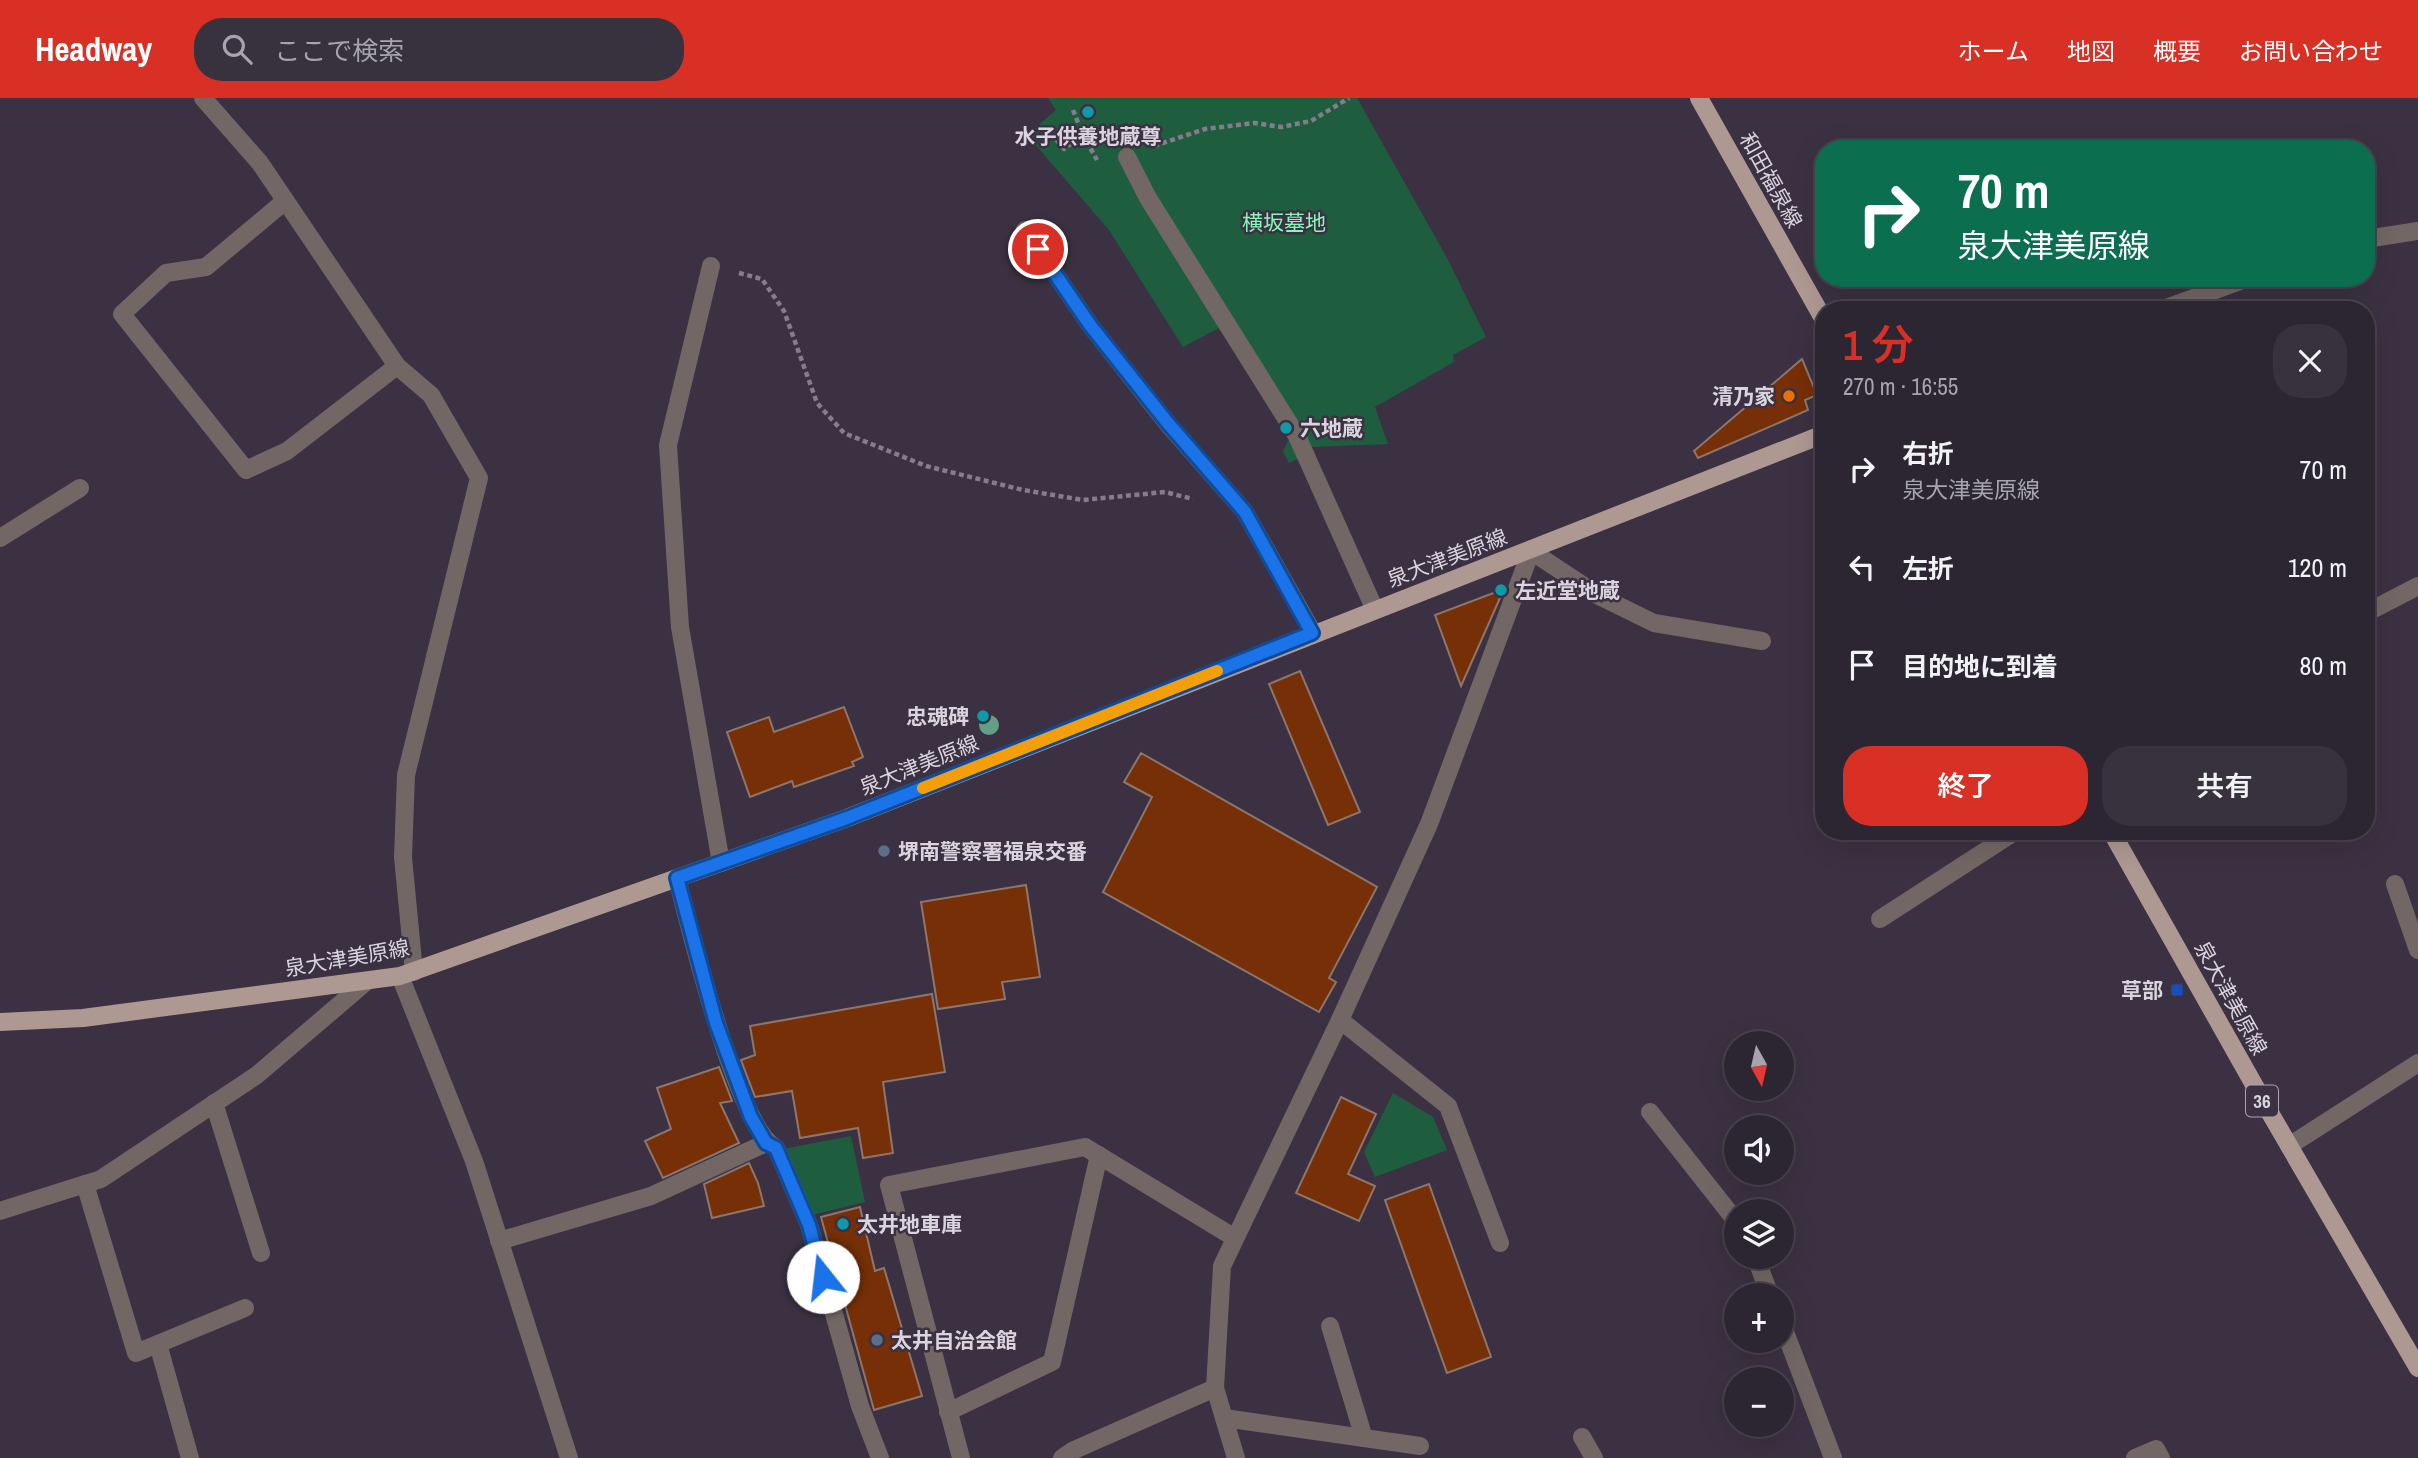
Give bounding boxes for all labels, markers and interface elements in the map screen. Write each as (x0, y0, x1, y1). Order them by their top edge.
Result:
search box (194, 18, 684, 81)
text: Headway (35, 27, 152, 71)
icon: search (218, 30, 256, 68)
text: ここで検索 (274, 33, 404, 68)
text: ホーム (1958, 35, 2029, 67)
text: 地図 (2067, 35, 2115, 67)
text: 概要 (2153, 35, 2201, 67)
text: お問い合わせ (2239, 35, 2383, 67)
marker: 水子供養地蔵尊 (1080, 104, 1096, 120)
place label: 水子供養地蔵尊 (1015, 122, 1162, 151)
street label: 和田福泉線 (1733, 127, 1809, 233)
text: 70 m (1958, 157, 2050, 223)
icon: right (1843, 168, 1934, 259)
park label: 横坂墓地 (1242, 208, 1326, 237)
pin (1008, 219, 1068, 279)
text: 泉大津美原線 (1958, 224, 2150, 267)
icon: arrive (1019, 230, 1057, 268)
text: 1 分 (1843, 317, 1914, 373)
button: close (2273, 324, 2347, 398)
text: 270 m · 16:55 (1843, 371, 1958, 402)
place label: 清乃家 (1712, 382, 1775, 411)
marker: 清乃家 (1781, 388, 1797, 404)
place label: 六地蔵 (1300, 414, 1363, 443)
marker: 六地蔵 (1278, 420, 1294, 436)
text: 右折 (1902, 436, 1954, 471)
icon: right (1843, 450, 1881, 488)
text: 70 m (2300, 452, 2347, 487)
text: 泉大津美原線 (1902, 474, 2040, 505)
street label: 泉大津美原線 (1383, 522, 1511, 594)
icon: left (1843, 548, 1881, 586)
text: 120 m (2288, 550, 2347, 585)
text: 左折 (1902, 551, 1954, 586)
place label: 左近堂地蔵 (1515, 576, 1620, 605)
marker: 左近堂地蔵 (1493, 582, 1509, 598)
icon: arrive (1843, 646, 1881, 684)
text: 80 m (2300, 648, 2347, 683)
text: 目的地に到着 (1902, 649, 2058, 684)
place label: 忠魂碑 (906, 702, 969, 731)
marker: 忠魂碑 (975, 708, 991, 724)
street label: 泉大津美原線 (855, 728, 983, 802)
button: 終了 (1843, 746, 2088, 826)
button: 共有 (2102, 746, 2347, 826)
place label: 堺南警察署福泉交番 (898, 837, 1087, 866)
marker: 堺南警察署福泉交番 (876, 843, 892, 859)
street label: 泉大津美原線 (282, 933, 412, 983)
street label: 泉大津美原線 (2188, 936, 2274, 1060)
place label: 草部 (2121, 976, 2163, 1005)
marker: 草部 (2169, 982, 2185, 998)
north arrow (1724, 1031, 1794, 1101)
map controls (1724, 1031, 1794, 1437)
road number: 36 (2246, 1085, 2278, 1116)
button: sound (1724, 1115, 1794, 1185)
button: layers (1724, 1199, 1794, 1269)
place label: 太井地車庫 (857, 1210, 962, 1239)
marker: 太井地車庫 (835, 1216, 851, 1232)
position arrow (786, 1240, 860, 1314)
button: + (1724, 1283, 1794, 1353)
place label: 太井自治会館 (891, 1326, 1017, 1355)
marker: 太井自治会館 (869, 1332, 885, 1348)
button: − (1724, 1367, 1794, 1437)

